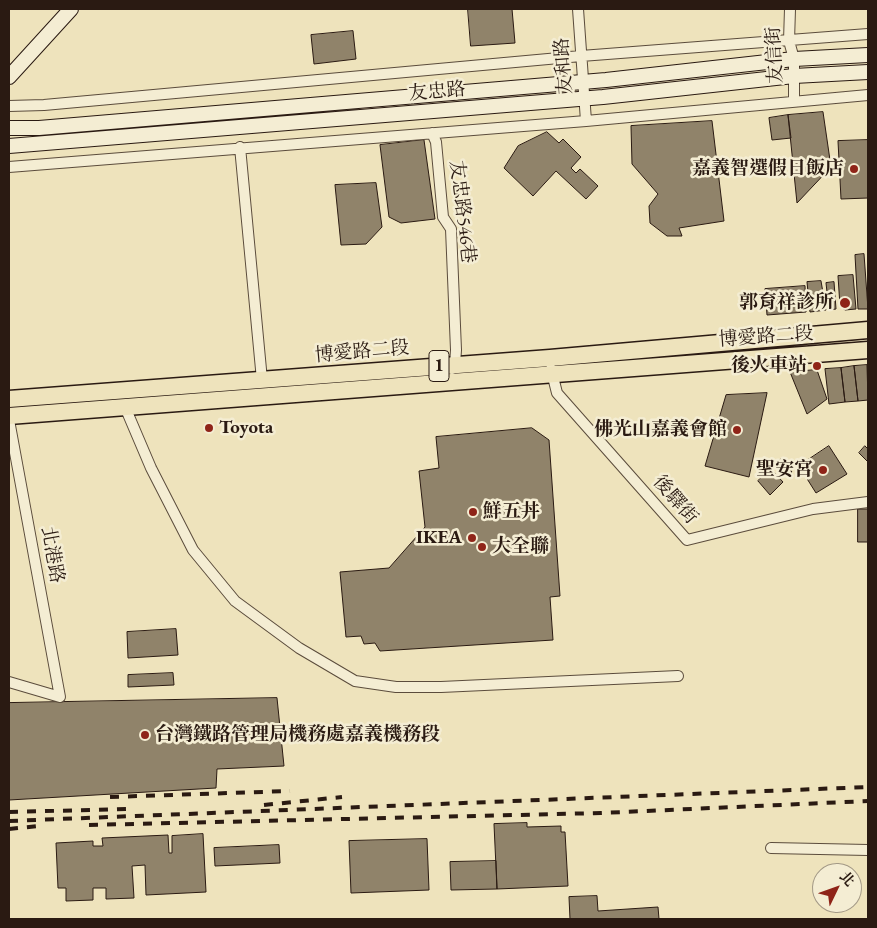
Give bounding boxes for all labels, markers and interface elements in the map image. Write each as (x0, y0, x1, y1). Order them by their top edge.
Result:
street label: 友信街 (762, 26, 788, 84)
street label: 友和路 (551, 37, 577, 95)
street label: 友忠路 (408, 78, 466, 106)
place label: 嘉義智選假日飯店 (692, 158, 844, 180)
street label: 友忠路546巷 (444, 159, 480, 265)
marker: 嘉義智選假日飯店 (848, 163, 860, 175)
place label: 郭育祥診所 (739, 292, 834, 314)
marker: 郭育祥診所 (838, 296, 852, 310)
street label: 博愛路二段 (718, 322, 814, 352)
street label: 博愛路二段 (314, 337, 410, 367)
road number: 1 (429, 351, 449, 382)
place label: 後火車站 (731, 355, 807, 377)
marker: 後火車站 (811, 360, 823, 372)
place label: Toyota (219, 417, 273, 439)
place label: 佛光山嘉義會館 (594, 419, 727, 441)
marker: Toyota (203, 422, 215, 434)
marker: 佛光山嘉義會館 (731, 424, 743, 436)
place label: 聖安宮 (756, 459, 813, 481)
marker: 聖安宮 (817, 464, 829, 476)
street label: 後驛街 (648, 471, 702, 529)
place label: 鮮五丼 (483, 501, 540, 523)
marker: 鮮五丼 (467, 506, 479, 518)
street label: 北港路 (36, 525, 68, 585)
place label: IKEA (416, 527, 462, 549)
marker: IKEA (466, 532, 478, 544)
place label: 大全聯 (492, 536, 549, 558)
marker: 大全聯 (476, 541, 488, 553)
place label: 台灣鐵路管理局機務處嘉義機務段 (155, 724, 440, 746)
marker: 台灣鐵路管理局機務處嘉義機務段 (139, 729, 151, 741)
north arrow (812, 863, 862, 913)
text: 北 (836, 867, 859, 890)

